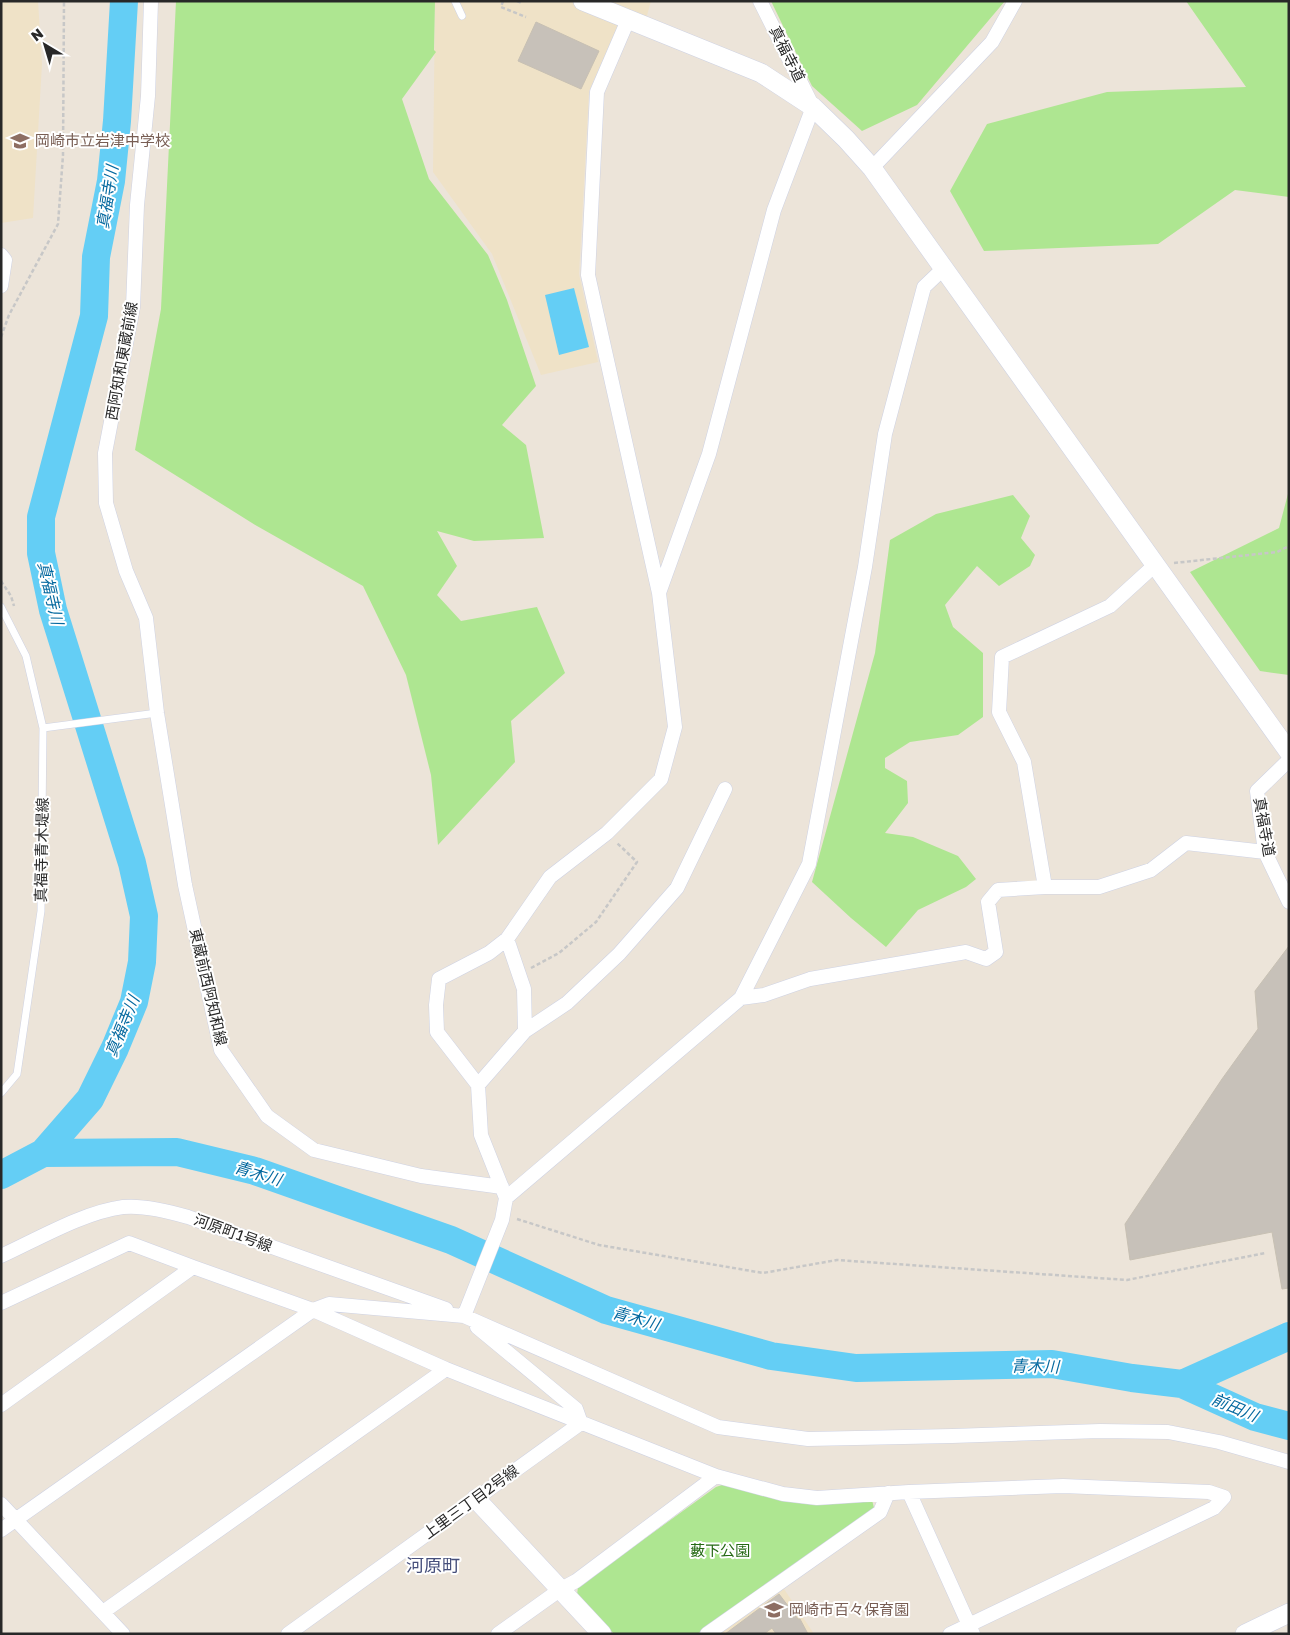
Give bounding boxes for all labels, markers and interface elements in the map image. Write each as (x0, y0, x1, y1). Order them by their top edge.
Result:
north arrow (20, 20, 70, 70)
street label: 真福寺道 (766, 23, 810, 84)
text: N (27, 24, 46, 44)
school or university icon: 岡崎市立岩津中学校 (9, 130, 31, 152)
place label: 岡崎市立岩津中学校 (35, 131, 170, 149)
water label: 真福寺川 (92, 162, 122, 230)
street label: 西阿知和東蔵前線 (102, 300, 140, 421)
water label: 真福寺川 (34, 560, 68, 628)
street label: 真福寺道 (1251, 796, 1279, 858)
street label: 真福寺青木堤線 (31, 797, 51, 903)
street label: 東蔵前西阿知和線 (187, 926, 231, 1047)
water label: 真福寺川 (101, 991, 144, 1059)
water label: 青木川 (232, 1156, 286, 1190)
street label: 河原町1号線 (192, 1210, 275, 1255)
water label: 青木川 (610, 1302, 664, 1335)
water label: 青木川 (1011, 1356, 1061, 1376)
water label: 前田川 (1209, 1388, 1263, 1426)
street label: 上里三丁目2号線 (419, 1460, 522, 1542)
park label: 藪下公園 (690, 1541, 750, 1559)
district label: 河原町 (406, 1554, 460, 1576)
school or university icon: 岡崎市百々保育園 (763, 1599, 785, 1621)
place label: 岡崎市百々保育園 (789, 1600, 909, 1618)

